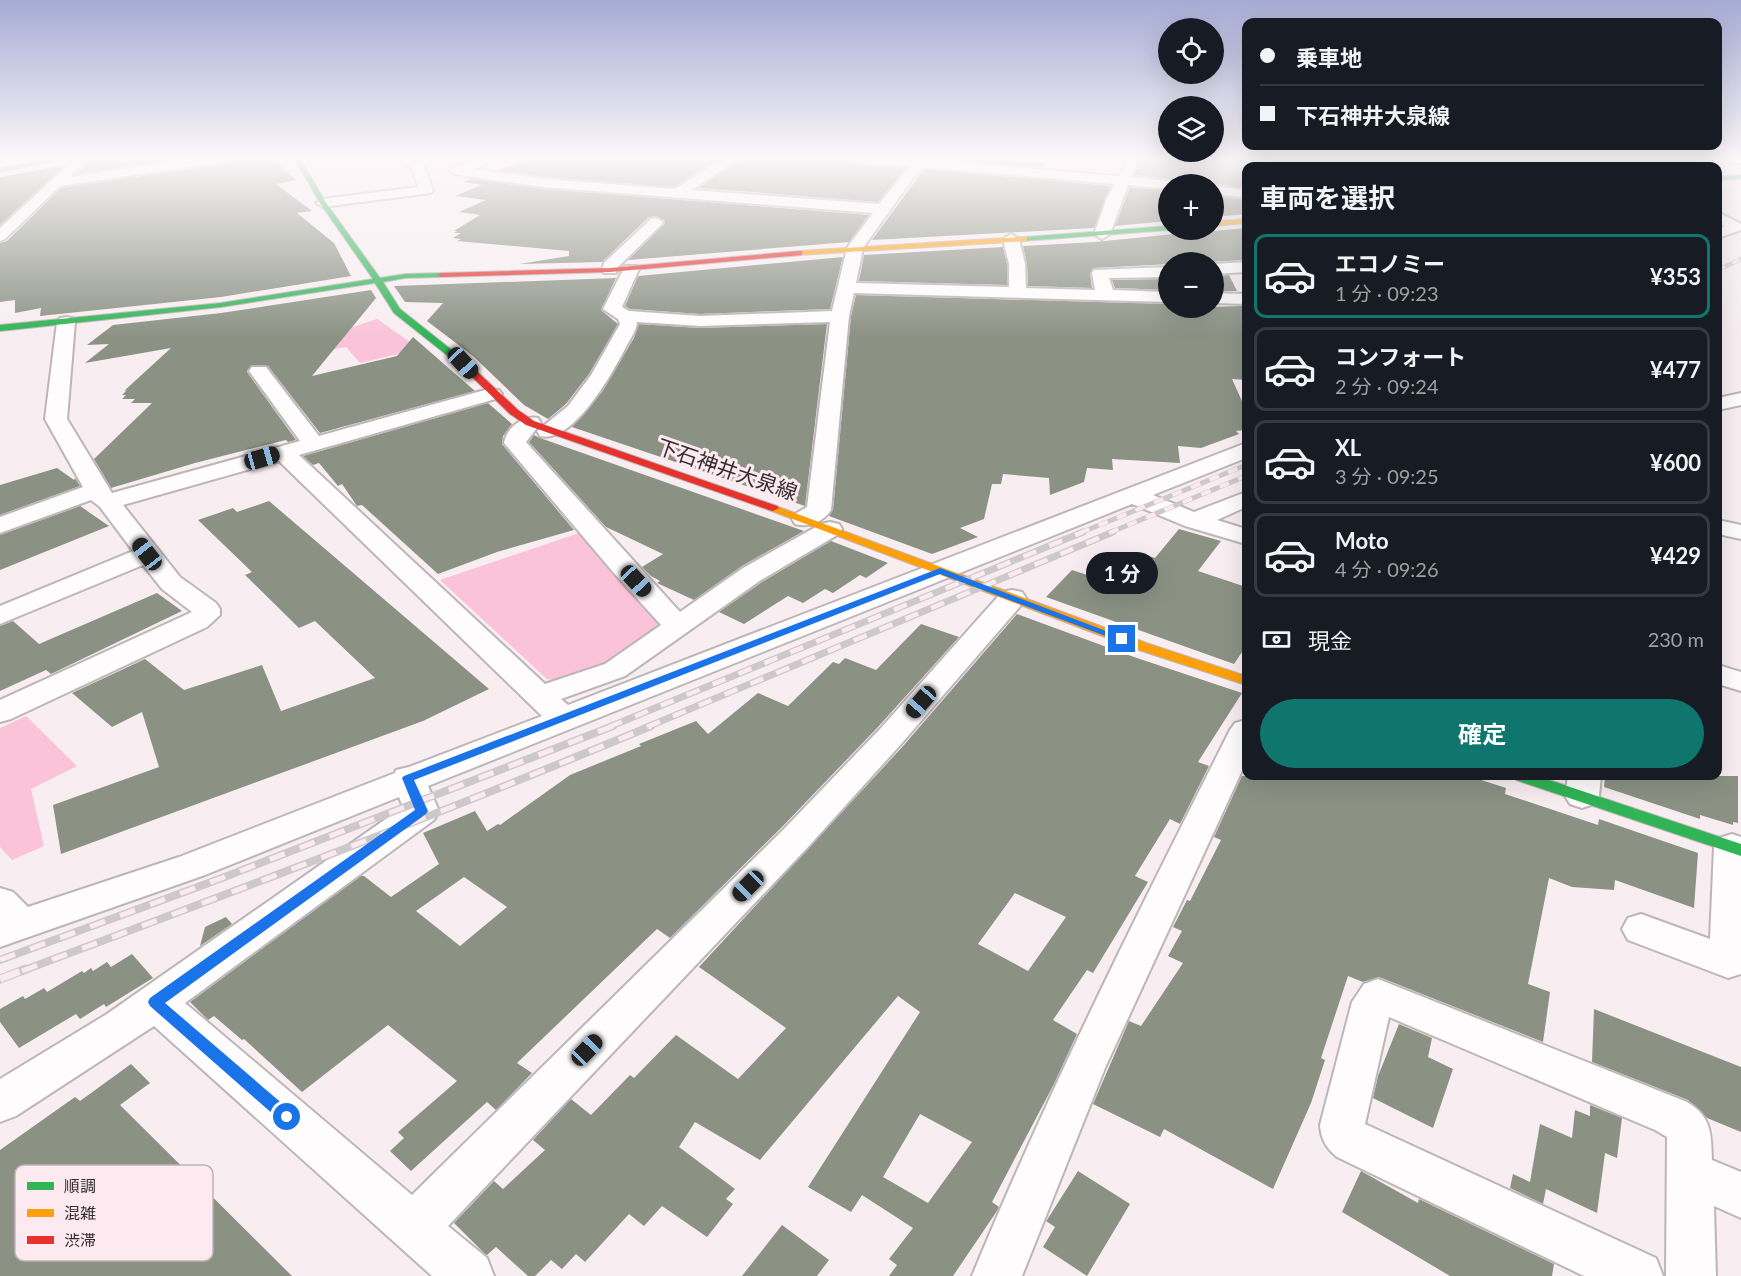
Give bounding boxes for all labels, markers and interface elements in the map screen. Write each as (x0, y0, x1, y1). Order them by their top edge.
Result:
map controls (1158, 18, 1224, 318)
button: locate (1158, 18, 1224, 84)
text: 乗車地 (1296, 44, 1362, 71)
button: layers (1158, 96, 1224, 162)
text: 下石神井大泉線 (1296, 102, 1450, 129)
button: + (1158, 174, 1224, 240)
text: 車両を選択 (1260, 181, 1395, 214)
icon: car (1263, 249, 1317, 303)
text: エコノミー (1335, 250, 1445, 277)
button: − (1158, 252, 1224, 318)
text: ¥353 (1650, 263, 1701, 290)
text: 1 分 · 09:23 (1335, 281, 1439, 305)
icon: car (1263, 342, 1317, 396)
text: コンフォート (1335, 343, 1466, 370)
car (444, 344, 482, 382)
text: ¥477 (1650, 356, 1701, 383)
text: 2 分 · 09:24 (1335, 374, 1439, 398)
street label: 下石神井大泉線 (654, 433, 801, 504)
text: XL (1335, 434, 1361, 461)
icon: car (1263, 435, 1317, 489)
car (242, 444, 282, 472)
text: ¥600 (1650, 449, 1701, 476)
text: 3 分 · 09:25 (1335, 464, 1439, 488)
text: Moto (1335, 527, 1389, 554)
icon: car (1263, 528, 1317, 582)
car (129, 534, 165, 574)
text: ¥429 (1650, 542, 1701, 569)
callout: 1 分 (1086, 552, 1158, 594)
text: 4 分 · 09:26 (1335, 557, 1439, 581)
text: 1 分 (1104, 561, 1140, 585)
car (617, 562, 655, 600)
icon: cash (1260, 623, 1293, 656)
route end (1108, 625, 1135, 652)
text: 現金 (1308, 627, 1352, 654)
text: 230 m (1648, 627, 1704, 651)
car (902, 683, 940, 721)
button: 確定 (1260, 699, 1704, 768)
car (729, 867, 767, 905)
car (568, 1031, 606, 1069)
route start (273, 1103, 300, 1130)
legend (15, 1165, 213, 1261)
text: 順調 (64, 1176, 96, 1195)
text: 混雑 (64, 1203, 96, 1222)
text: 渋滞 (64, 1230, 96, 1249)

